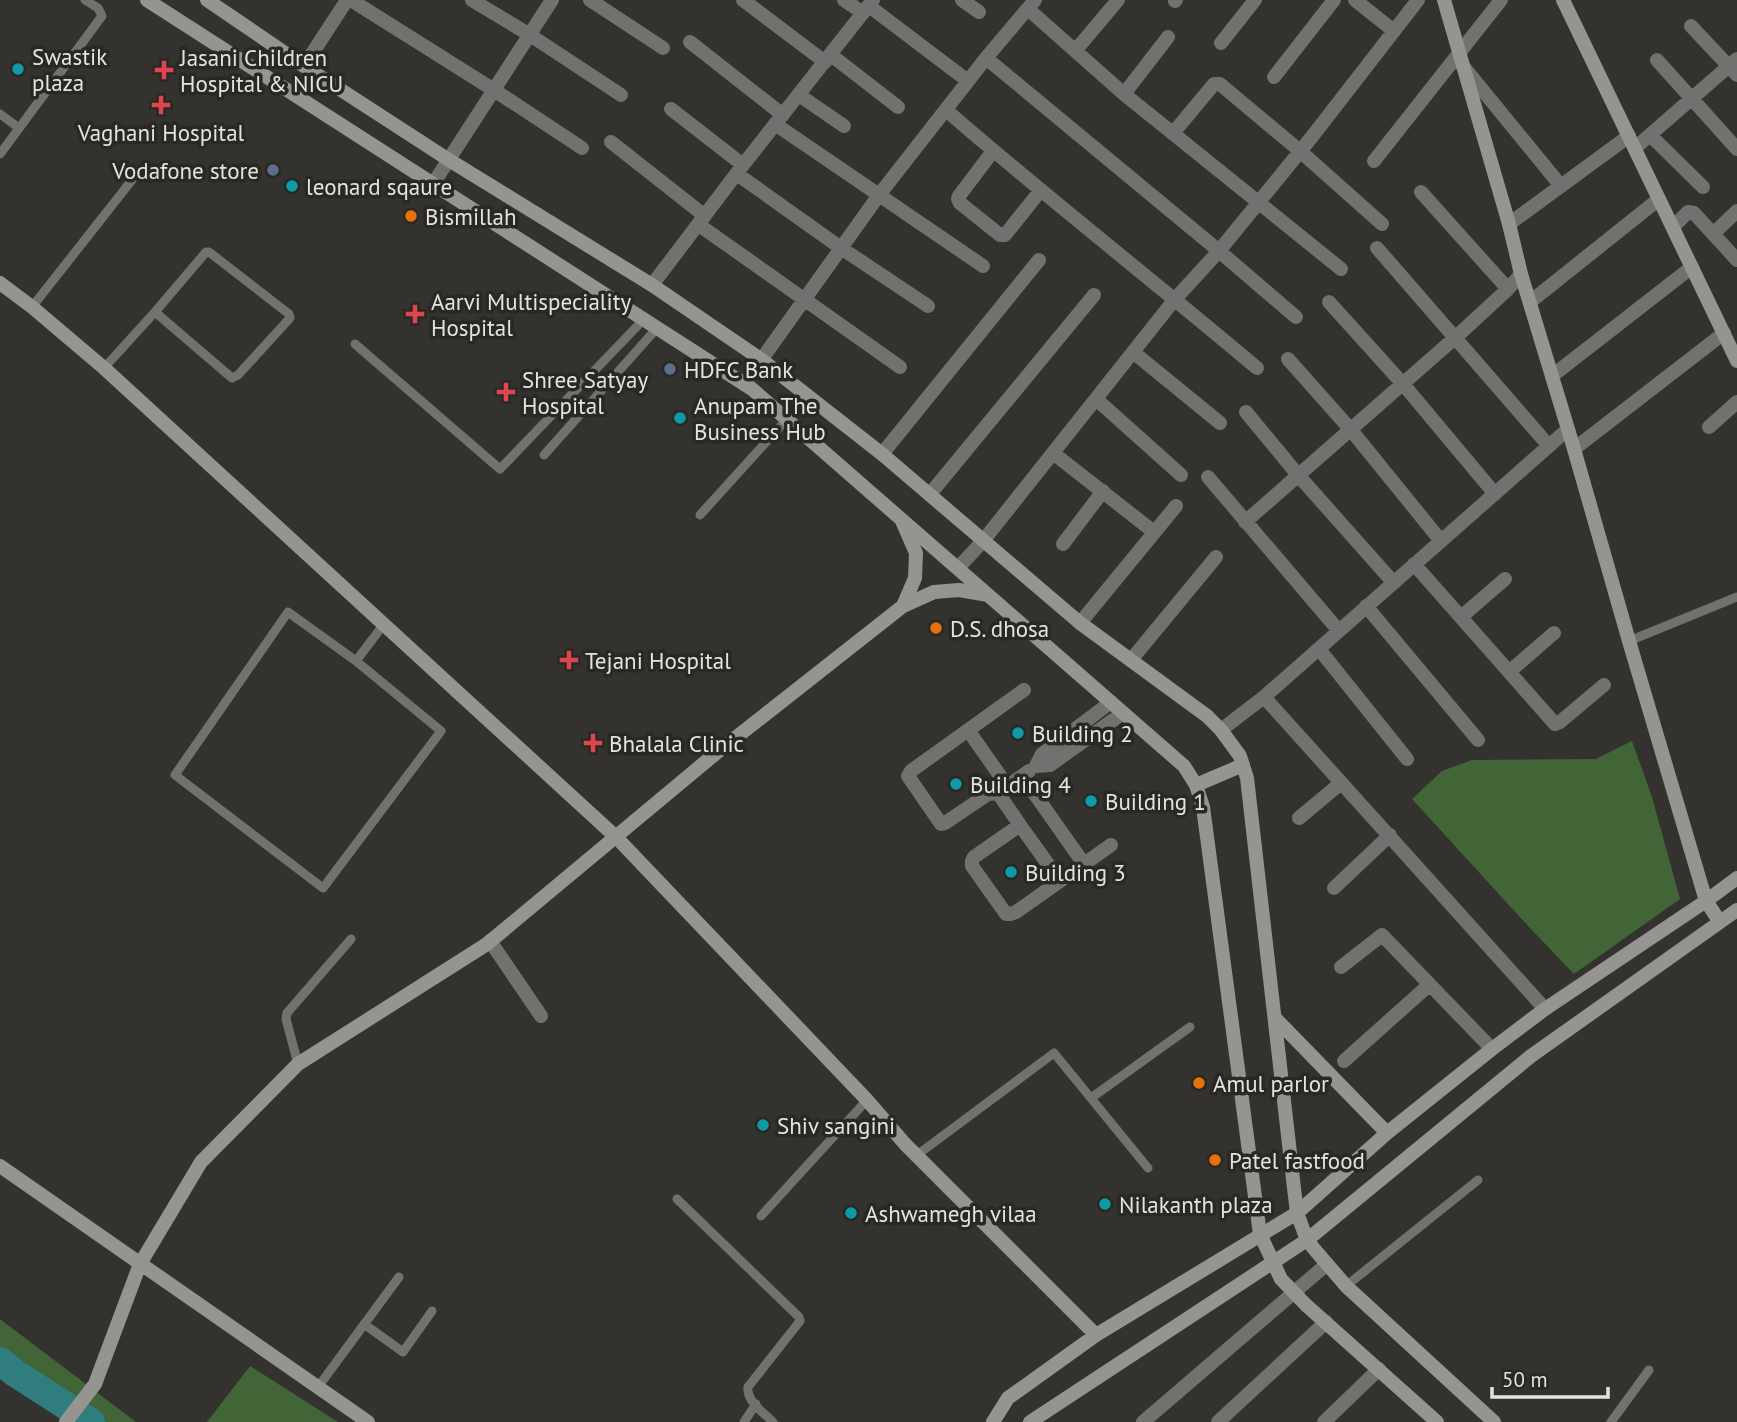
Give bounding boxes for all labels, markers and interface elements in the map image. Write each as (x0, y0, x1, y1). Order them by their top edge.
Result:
place label: Swastik plaza (32, 42, 107, 97)
place label: Jasani Children Hospital & NICU (179, 43, 343, 98)
marker: Jasani Children Hospital & NICU (154, 60, 174, 80)
marker: Swastik plaza (10, 61, 26, 77)
marker: Vaghani Hospital (151, 95, 171, 115)
place label: Vaghani Hospital (77, 118, 245, 147)
place label: Vodafone store (111, 156, 259, 185)
marker: Vodafone store (265, 162, 281, 178)
place label: leonard sqaure (306, 172, 452, 201)
marker: leonard sqaure (284, 178, 300, 194)
place label: Bismillah (425, 202, 517, 231)
marker: Bismillah (403, 208, 419, 224)
place label: Aarvi Multispeciality Hospital (431, 287, 632, 342)
marker: Aarvi Multispeciality Hospital (405, 304, 425, 324)
place label: HDFC Bank (684, 355, 793, 384)
marker: HDFC Bank (662, 361, 678, 377)
place label: Shree Satyay Hospital (522, 365, 648, 420)
marker: Shree Satyay Hospital (496, 382, 516, 402)
place label: Anupam The Business Hub (694, 391, 826, 446)
marker: Anupam The Business Hub (672, 410, 688, 426)
place label: D.S. dhosa (950, 614, 1049, 643)
marker: D.S. dhosa (928, 620, 944, 636)
place label: Tejani Hospital (585, 646, 731, 675)
marker: Tejani Hospital (559, 650, 579, 670)
place label: Building 2 (1032, 719, 1133, 748)
marker: Building 2 (1010, 725, 1026, 741)
place label: Bhalala Clinic (609, 729, 744, 758)
marker: Bhalala Clinic (583, 733, 603, 753)
place label: Building 4 (970, 770, 1071, 799)
marker: Building 4 (948, 776, 964, 792)
place label: Building 1 (1105, 787, 1206, 816)
marker: Building 1 (1083, 793, 1099, 809)
place label: Building 3 (1025, 858, 1126, 887)
marker: Building 3 (1003, 864, 1019, 880)
place label: Amul parlor (1213, 1069, 1329, 1098)
marker: Amul parlor (1191, 1075, 1207, 1091)
place label: Shiv sangini (777, 1111, 895, 1140)
marker: Shiv sangini (755, 1117, 771, 1133)
place label: Patel fastfood (1229, 1146, 1365, 1175)
marker: Patel fastfood (1207, 1152, 1223, 1168)
place label: Nilakanth plaza (1119, 1190, 1273, 1219)
marker: Nilakanth plaza (1097, 1196, 1113, 1212)
place label: Ashwamegh vilaa (865, 1199, 1037, 1228)
marker: Ashwamegh vilaa (843, 1205, 859, 1221)
scale bar (1492, 1356, 1608, 1400)
text: 50 m (1502, 1366, 1548, 1393)

